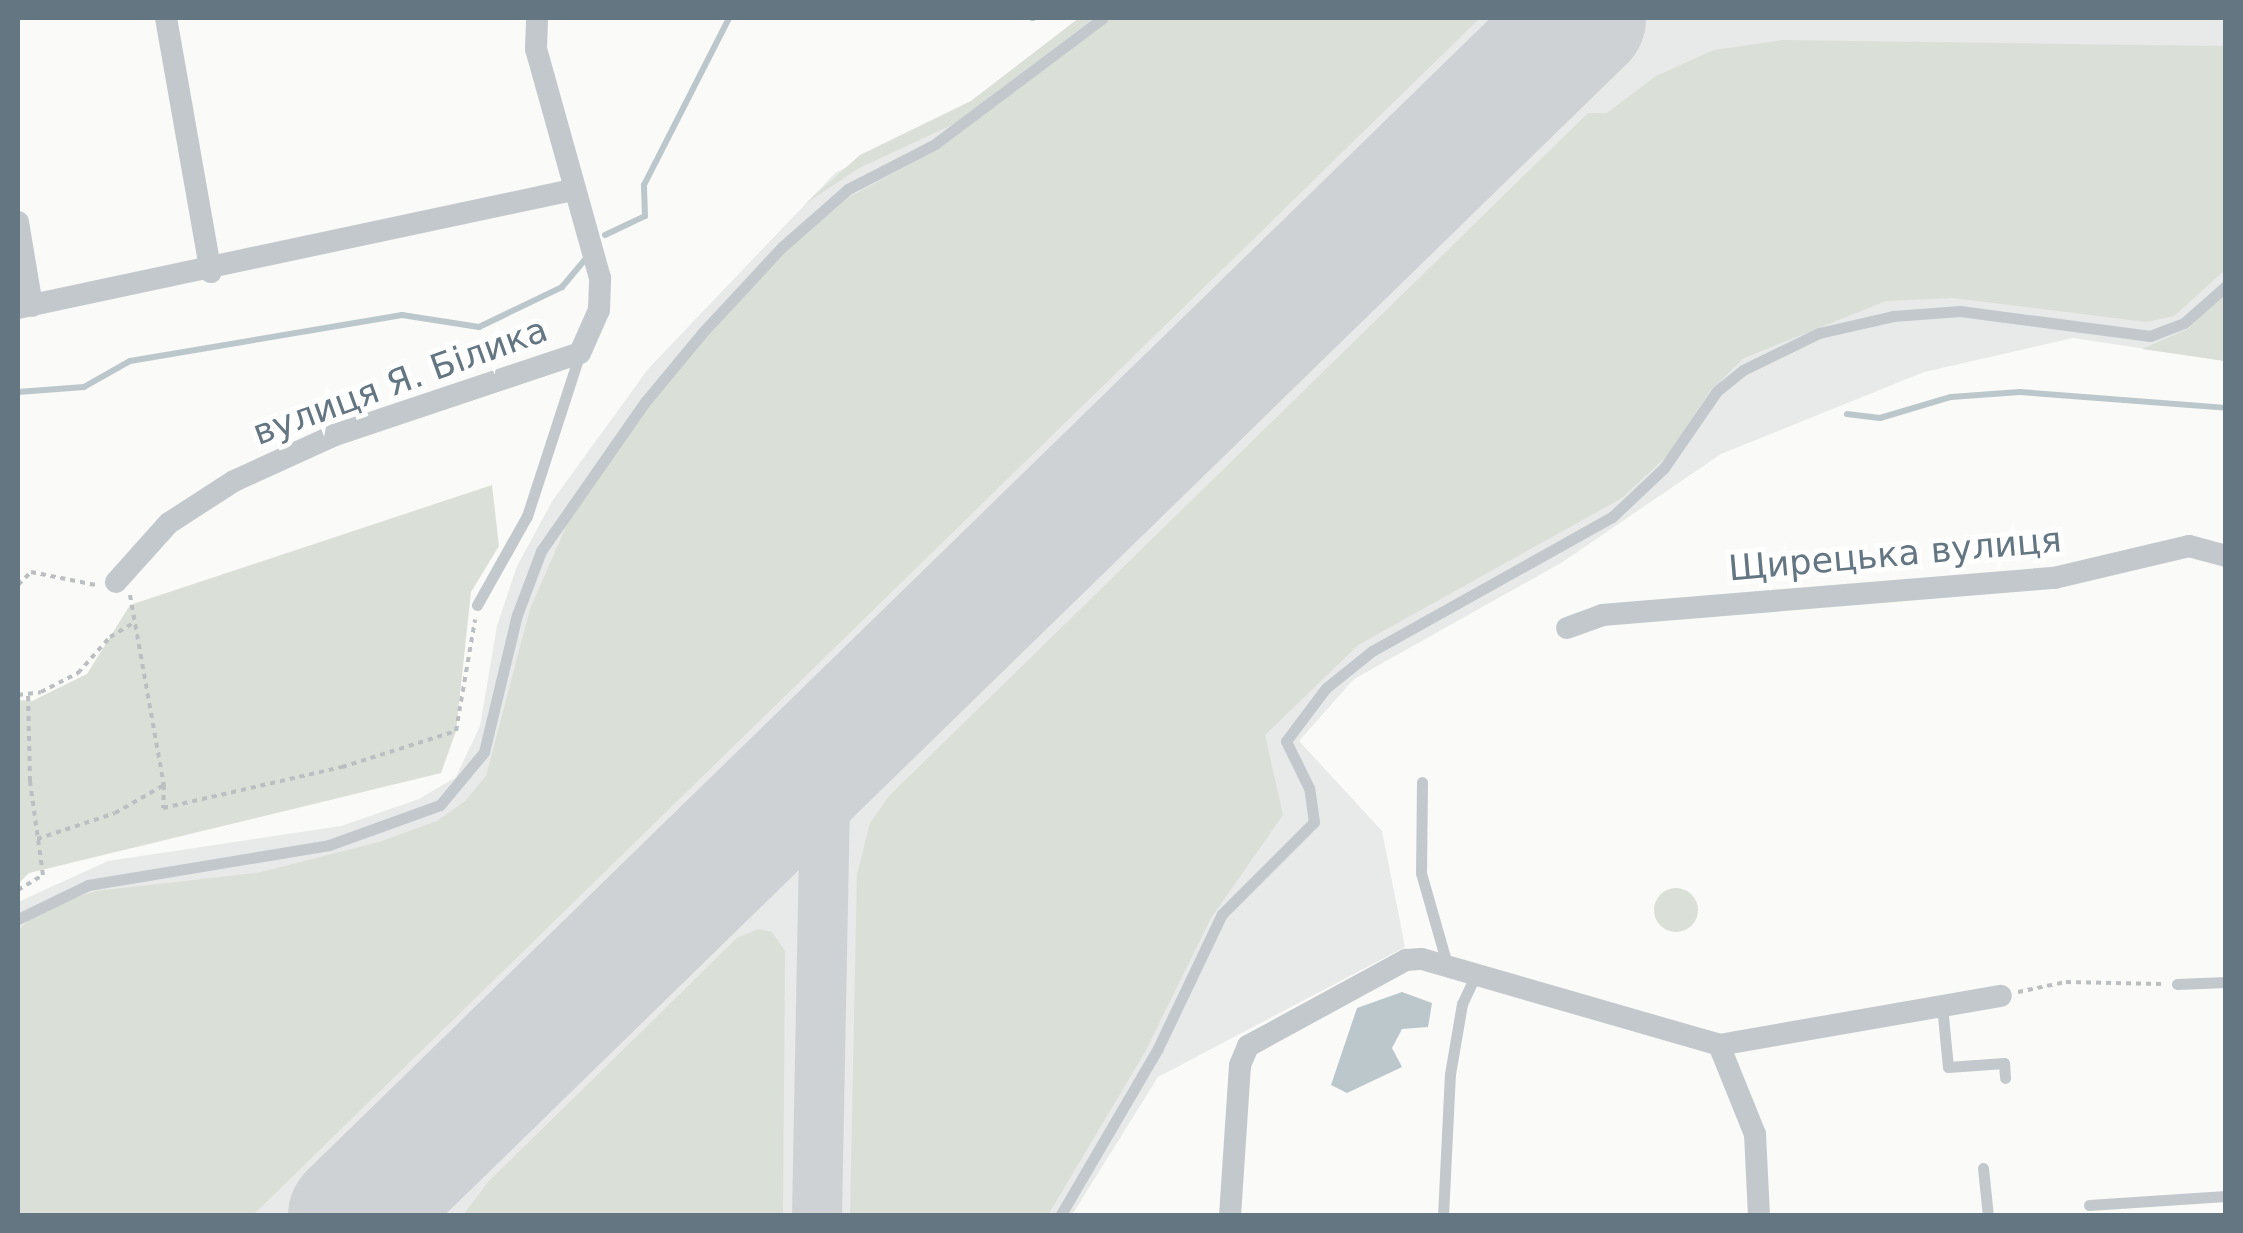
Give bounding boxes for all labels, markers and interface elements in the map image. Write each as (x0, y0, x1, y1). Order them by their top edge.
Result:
street label: вулиця Я. Білика (247, 308, 553, 454)
street label: Щирецька вулиця (1727, 519, 2063, 589)

